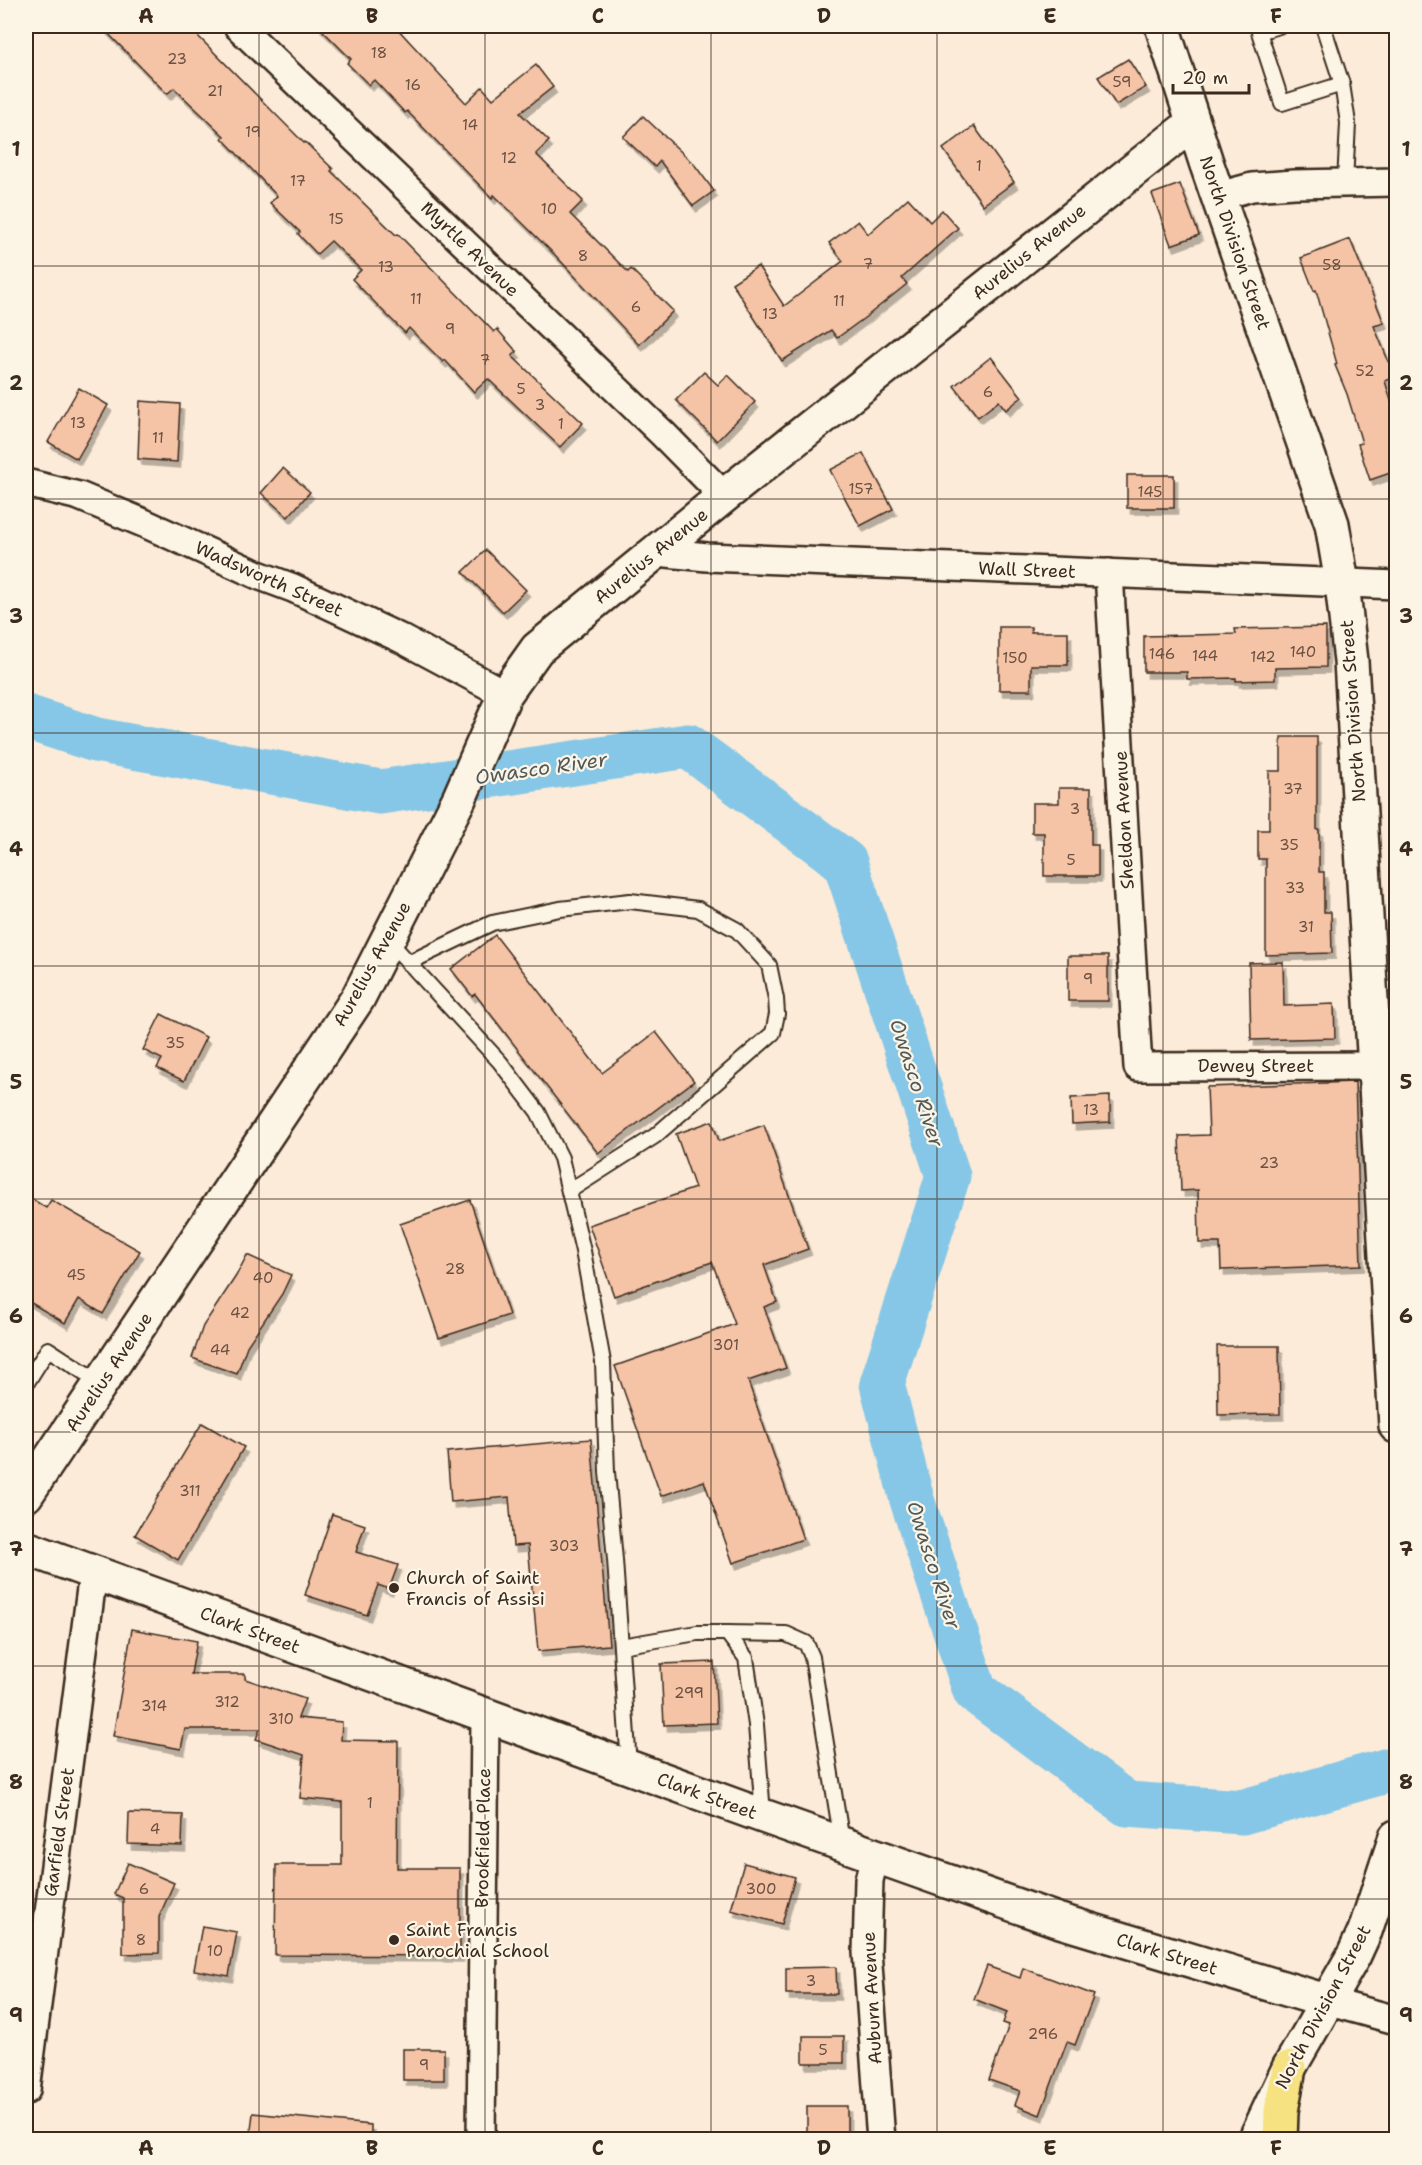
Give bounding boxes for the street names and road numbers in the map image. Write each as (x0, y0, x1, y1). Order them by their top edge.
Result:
street label: North Division Street (1194, 153, 1276, 333)
street label: Myrtle Avenue (416, 196, 524, 302)
street label: Aurelius Avenue (967, 199, 1091, 305)
street label: Aurelius Avenue (589, 503, 713, 609)
street label: Wadsworth Street (191, 536, 347, 622)
street label: Wall Street (978, 556, 1076, 584)
street label: North Division Street (1335, 619, 1371, 803)
street label: Sheldon Avenue (1108, 750, 1140, 890)
street label: Aurelius Avenue (328, 897, 416, 1031)
street label: Dewey Street (1198, 1054, 1314, 1078)
street label: Aurelius Avenue (60, 1307, 158, 1437)
street label: Clark Street (197, 1601, 303, 1659)
street label: Garfield Street (38, 1766, 80, 1898)
street label: Clark Street (654, 1767, 760, 1825)
street label: Brookfield Place (470, 1768, 496, 1908)
street label: North Division Street (1270, 1921, 1377, 2093)
street label: Clark Street (1114, 1927, 1221, 1981)
street label: Auburn Avenue (857, 1931, 887, 2065)

